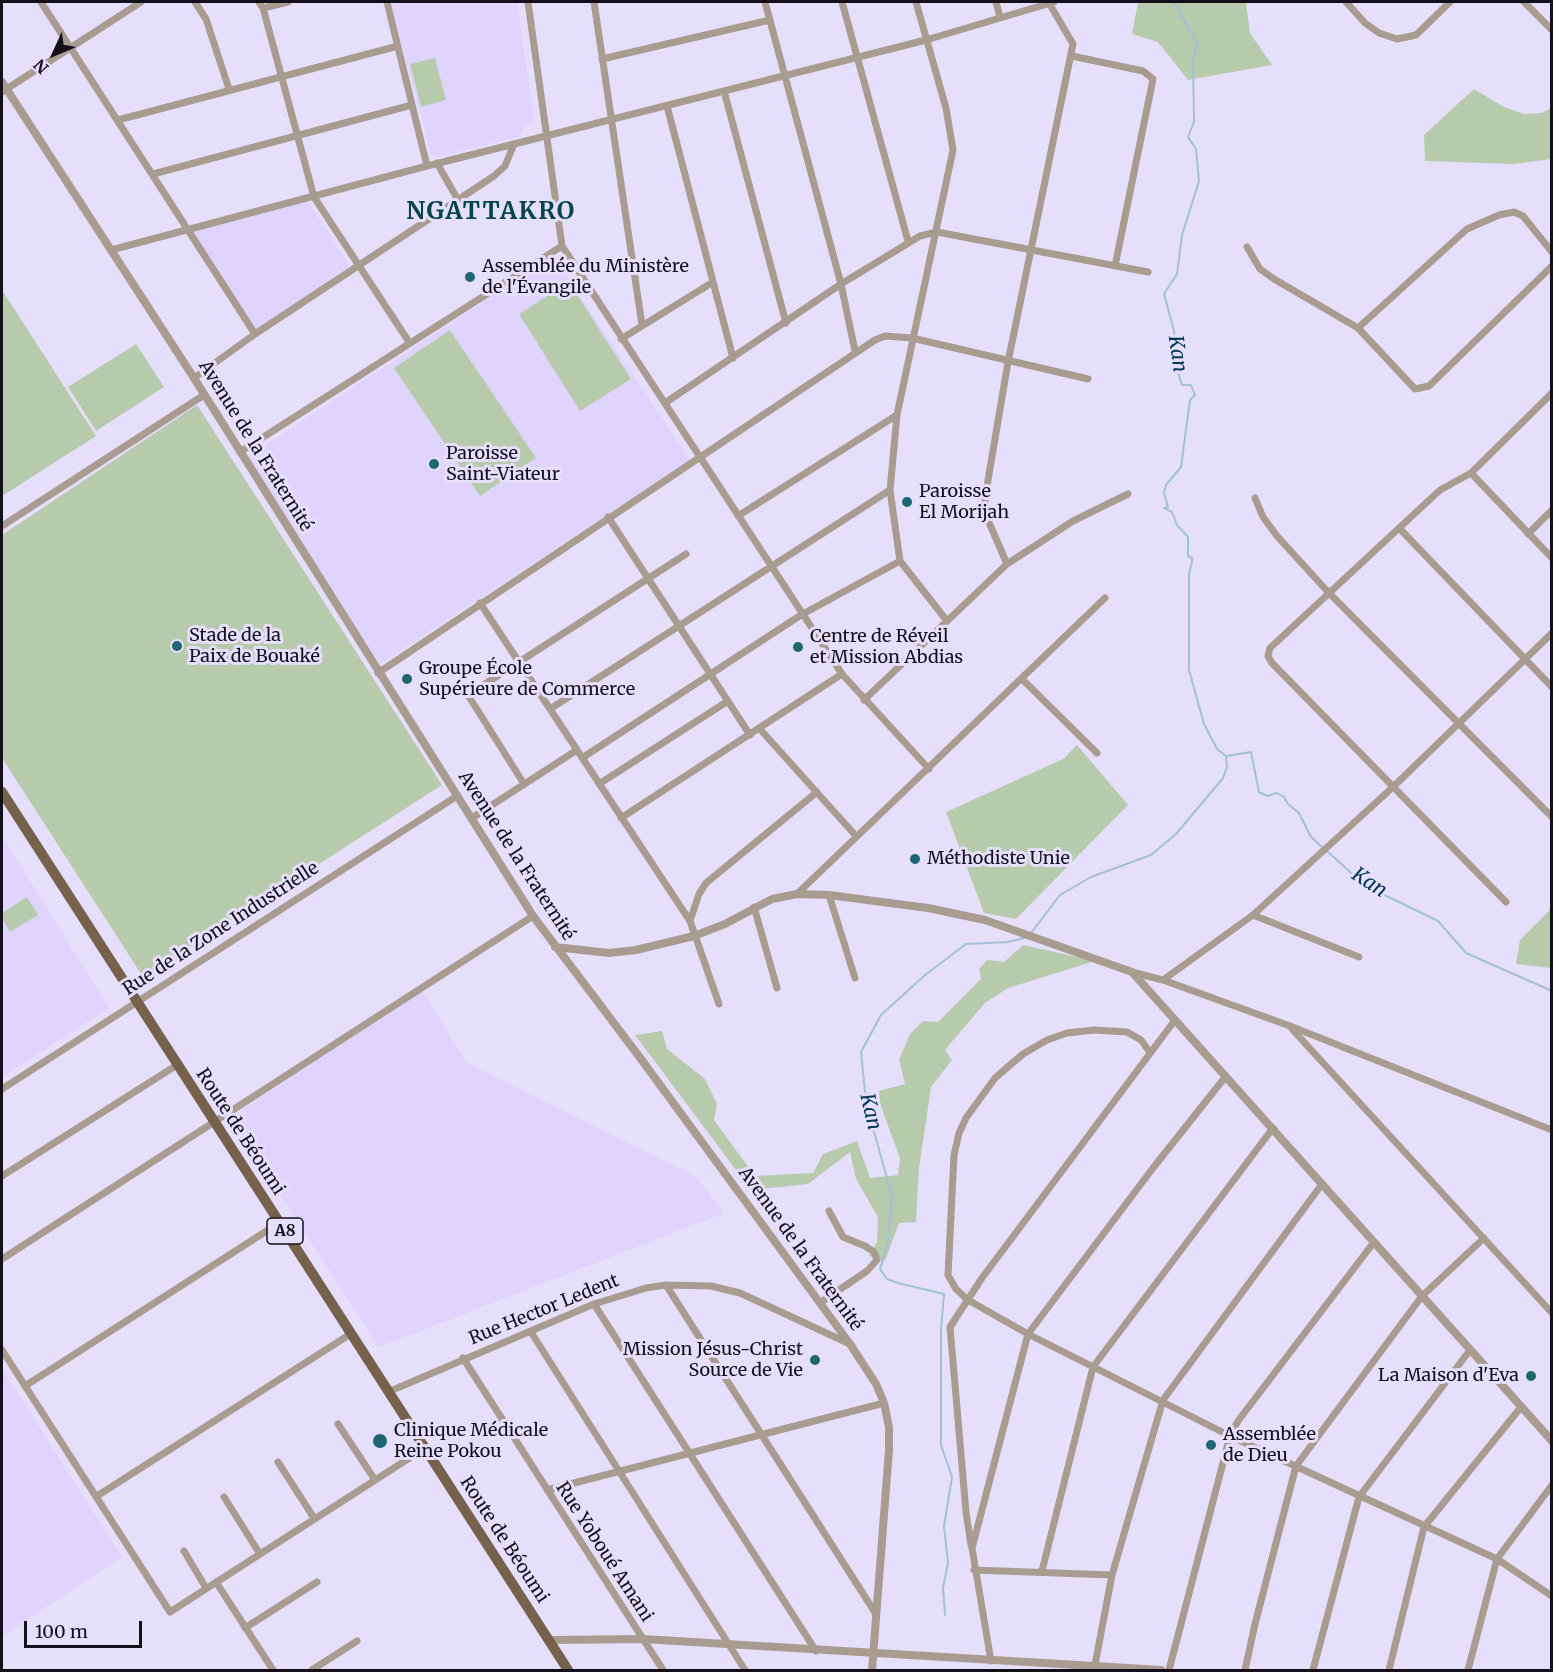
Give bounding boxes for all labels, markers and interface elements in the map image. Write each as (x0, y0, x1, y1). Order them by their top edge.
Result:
north arrow (24, 24, 84, 84)
text: N (29, 55, 53, 78)
district label: NGATTAKRO (406, 198, 576, 226)
place label: Assemblée du Ministère de l'Évangile (482, 256, 689, 298)
marker: Assemblée du Ministère de l'Évangile (463, 270, 477, 284)
water label: Kan (1163, 334, 1191, 374)
street label: Avenue de la Fraternité (194, 357, 316, 535)
place label: Paroisse Saint-Viateur (446, 443, 560, 486)
marker: Paroisse Saint-Viateur (427, 457, 441, 471)
place label: Paroisse El Morijah (919, 481, 1009, 524)
marker: Paroisse El Morijah (900, 495, 914, 509)
place label: Stade de la Paix de Bouaké (189, 625, 320, 668)
place label: Centre de Réveil et Mission Abdias (810, 626, 963, 668)
marker: Stade de la Paix de Bouaké (170, 639, 184, 653)
marker: Centre de Réveil et Mission Abdias (791, 640, 805, 654)
place label: Groupe École Supérieure de Commerce (419, 658, 635, 700)
marker: Groupe École Supérieure de Commerce (400, 672, 414, 686)
street label: Avenue de la Fraternité (453, 767, 579, 945)
place label: Méthodiste Unie (927, 848, 1070, 870)
marker: Méthodiste Unie (908, 852, 922, 866)
street label: Rue de la Zone Industrielle (119, 858, 323, 1000)
water label: Kan (1347, 863, 1391, 903)
street label: Route de Béoumi (191, 1065, 289, 1199)
water label: Kan (854, 1091, 886, 1133)
street label: Avenue de la Fraternité (733, 1163, 867, 1335)
road number: A8 (267, 1218, 303, 1244)
street label: Rue Hector Ledent (466, 1270, 622, 1350)
place label: Mission Jésus-Christ Source de Vie (623, 1339, 803, 1382)
marker: Mission Jésus-Christ Source de Vie (808, 1353, 822, 1367)
place label: La Maison d'Eva (1378, 1365, 1519, 1387)
marker: La Maison d'Eva (1524, 1369, 1538, 1383)
place label: Clinique Médicale Reine Pokou (394, 1420, 548, 1462)
place label: Assemblée de Dieu (1223, 1424, 1316, 1466)
marker: Clinique Médicale Reine Pokou (371, 1432, 389, 1450)
marker: Assemblée de Dieu (1204, 1438, 1218, 1452)
street label: Route de Béoumi (455, 1473, 553, 1607)
street label: Rue Yoboué Amani (551, 1478, 657, 1626)
scale bar (27, 1609, 146, 1647)
text: 100 m (35, 1620, 88, 1643)

